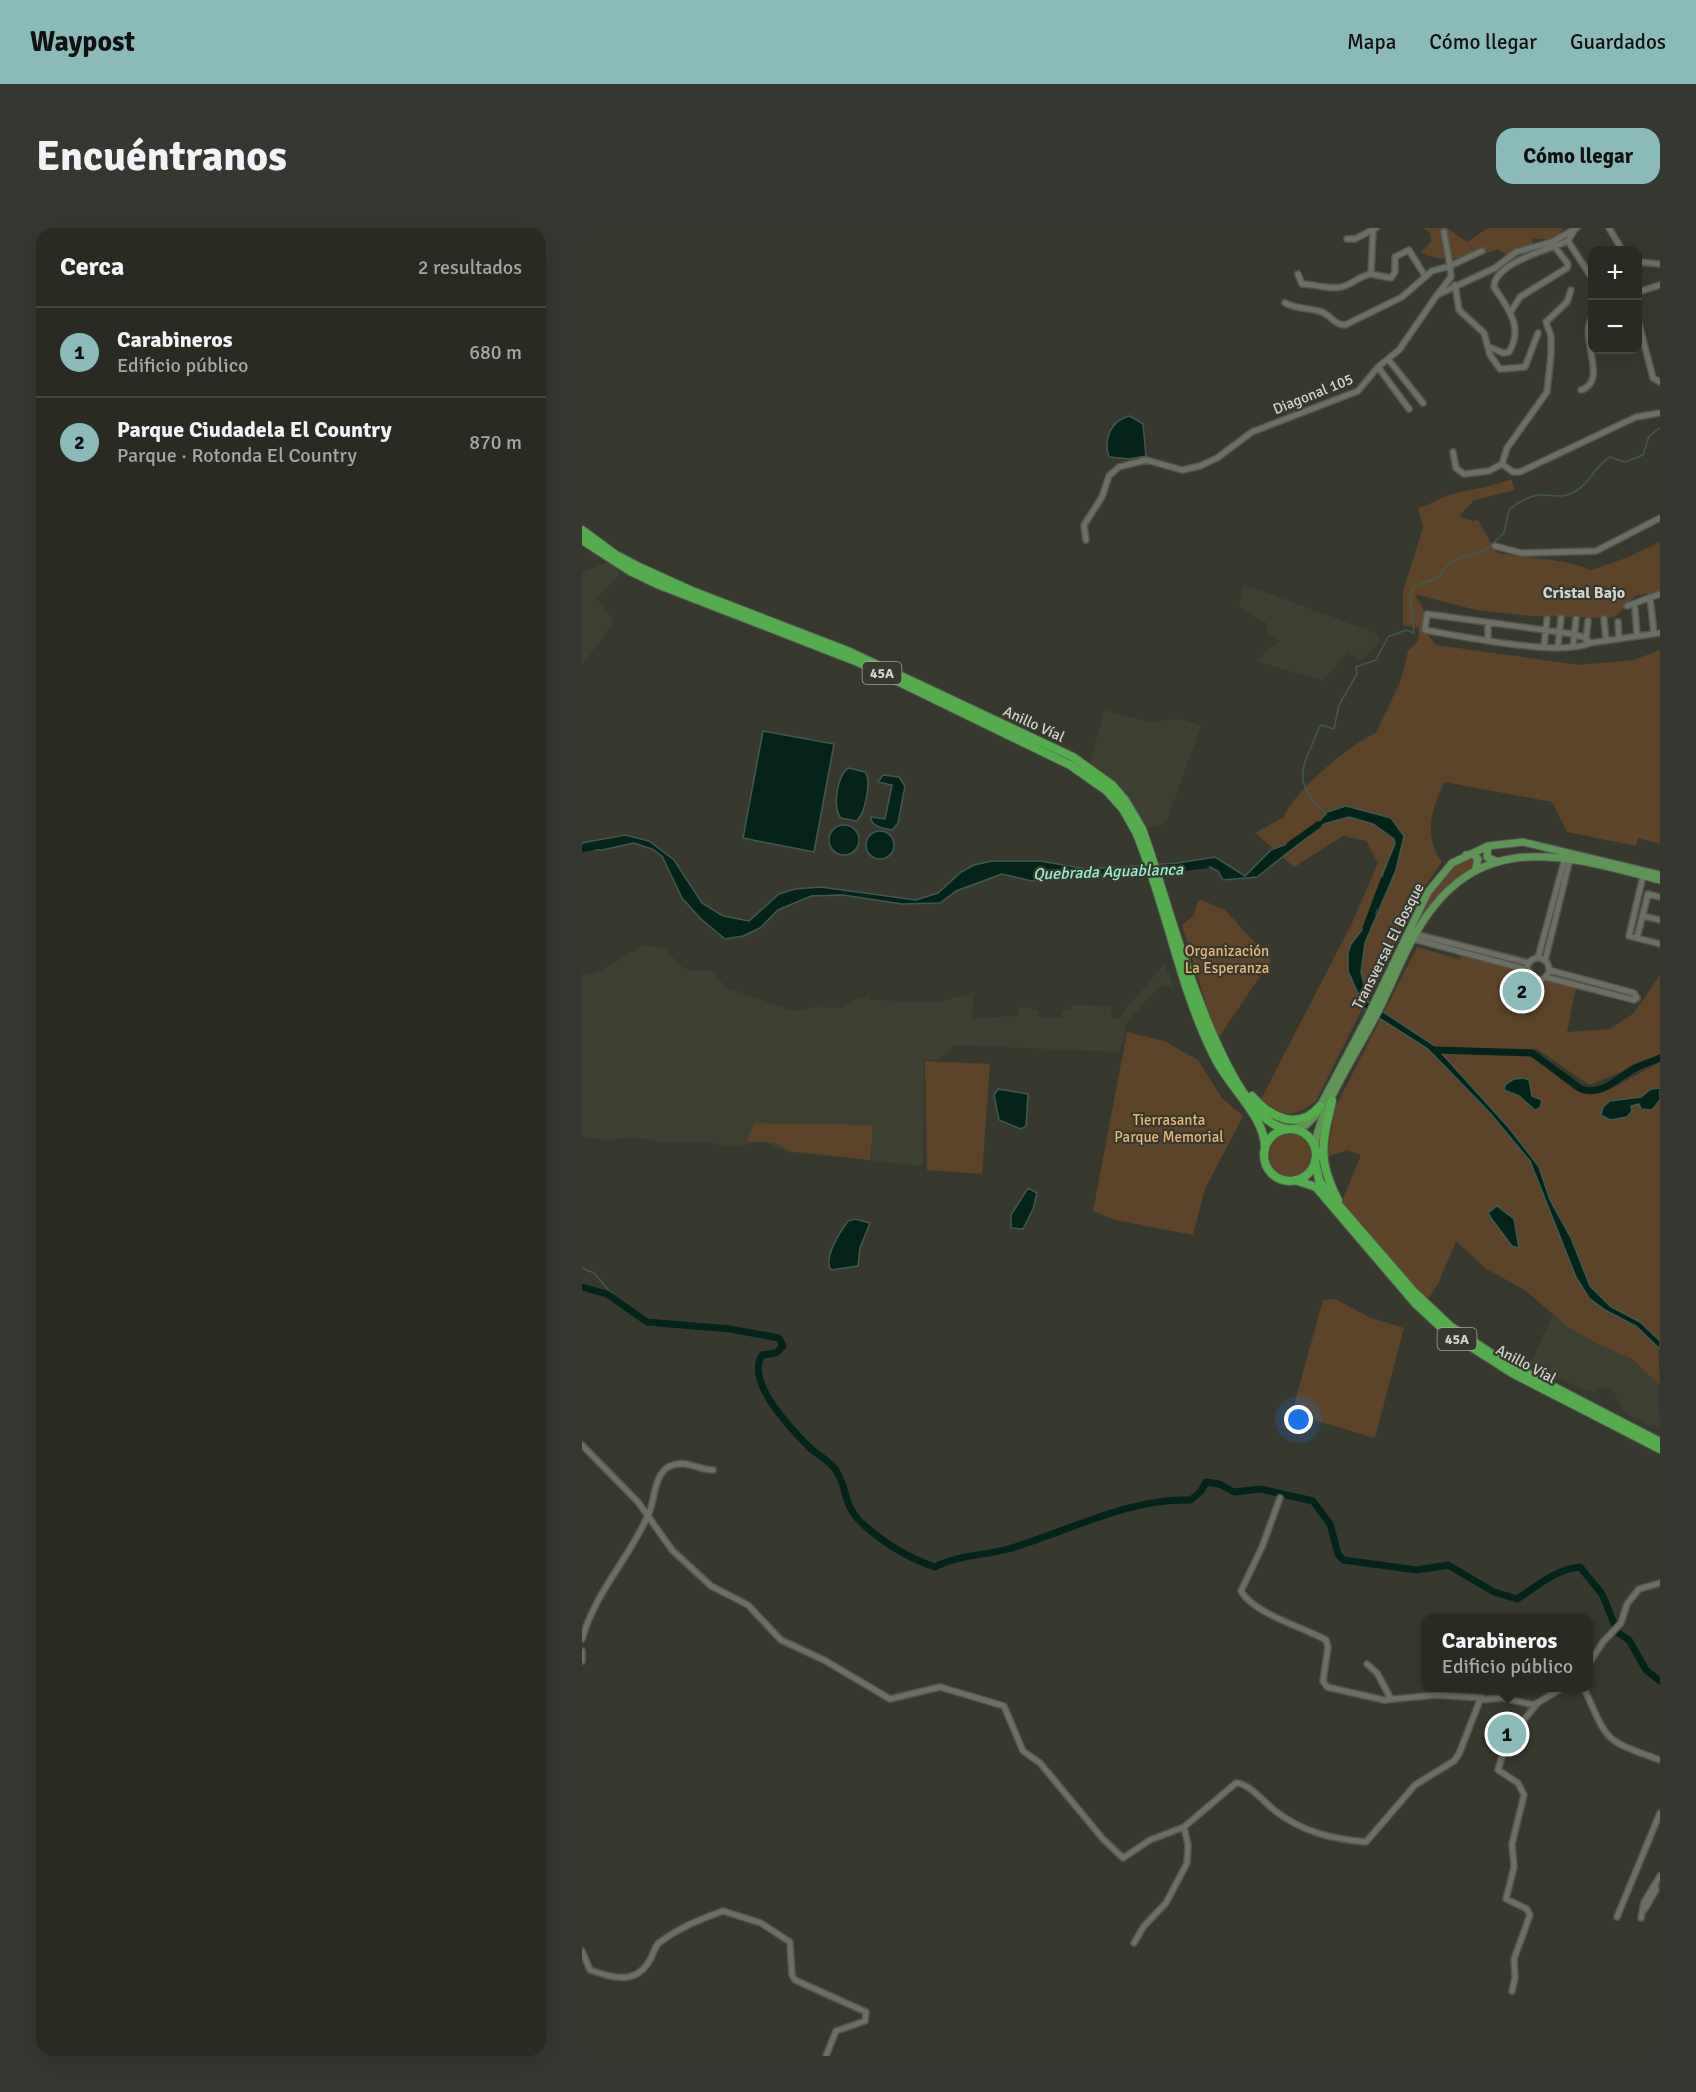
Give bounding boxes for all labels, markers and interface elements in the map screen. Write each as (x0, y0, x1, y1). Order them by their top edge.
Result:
text: Waypost (30, 25, 135, 59)
text: Mapa (1347, 29, 1396, 55)
text: Cómo llegar (1429, 29, 1537, 55)
text: Guardados (1570, 29, 1666, 55)
button: Cómo llegar (1496, 128, 1660, 184)
text: Encuéntranos (36, 131, 287, 182)
map controls (1588, 246, 1642, 354)
button: + (1588, 246, 1642, 300)
text: Cerca (60, 251, 124, 283)
text: 2 resultados (418, 255, 522, 280)
button: − (1588, 300, 1642, 354)
text: Carabineros (117, 326, 232, 353)
text: 1 (74, 340, 85, 365)
text: 680 m (469, 340, 522, 365)
text: Edificio público (117, 353, 248, 378)
street label: Diagonal 105 (1270, 370, 1356, 418)
text: Parque Ciudadela El Country (117, 416, 392, 443)
text: 2 (74, 430, 85, 455)
text: 870 m (469, 430, 522, 455)
text: Parque · Rotonda El Country (117, 443, 357, 468)
district label: Cristal Bajo (1543, 583, 1625, 603)
road number: 45A (862, 662, 902, 684)
street label: Anillo Víal (1000, 702, 1068, 746)
water label: Quebrada Aguablanca (1033, 859, 1184, 885)
street label: Transversal El Bosque (1348, 880, 1428, 1012)
park label: Organización La Esperanza (1185, 942, 1269, 977)
pin: 2 (1502, 968, 1542, 1014)
park label: Tierrasanta Parque Memorial (1114, 1111, 1224, 1146)
road number: 45A (1438, 1328, 1476, 1350)
street label: Anillo Víal (1493, 1341, 1559, 1387)
your location (1284, 1405, 1313, 1434)
popup (1422, 1614, 1593, 1692)
text: Carabineros (1442, 1627, 1557, 1654)
text: Edificio público (1442, 1654, 1573, 1679)
pin: 1 (1488, 1712, 1526, 1756)

